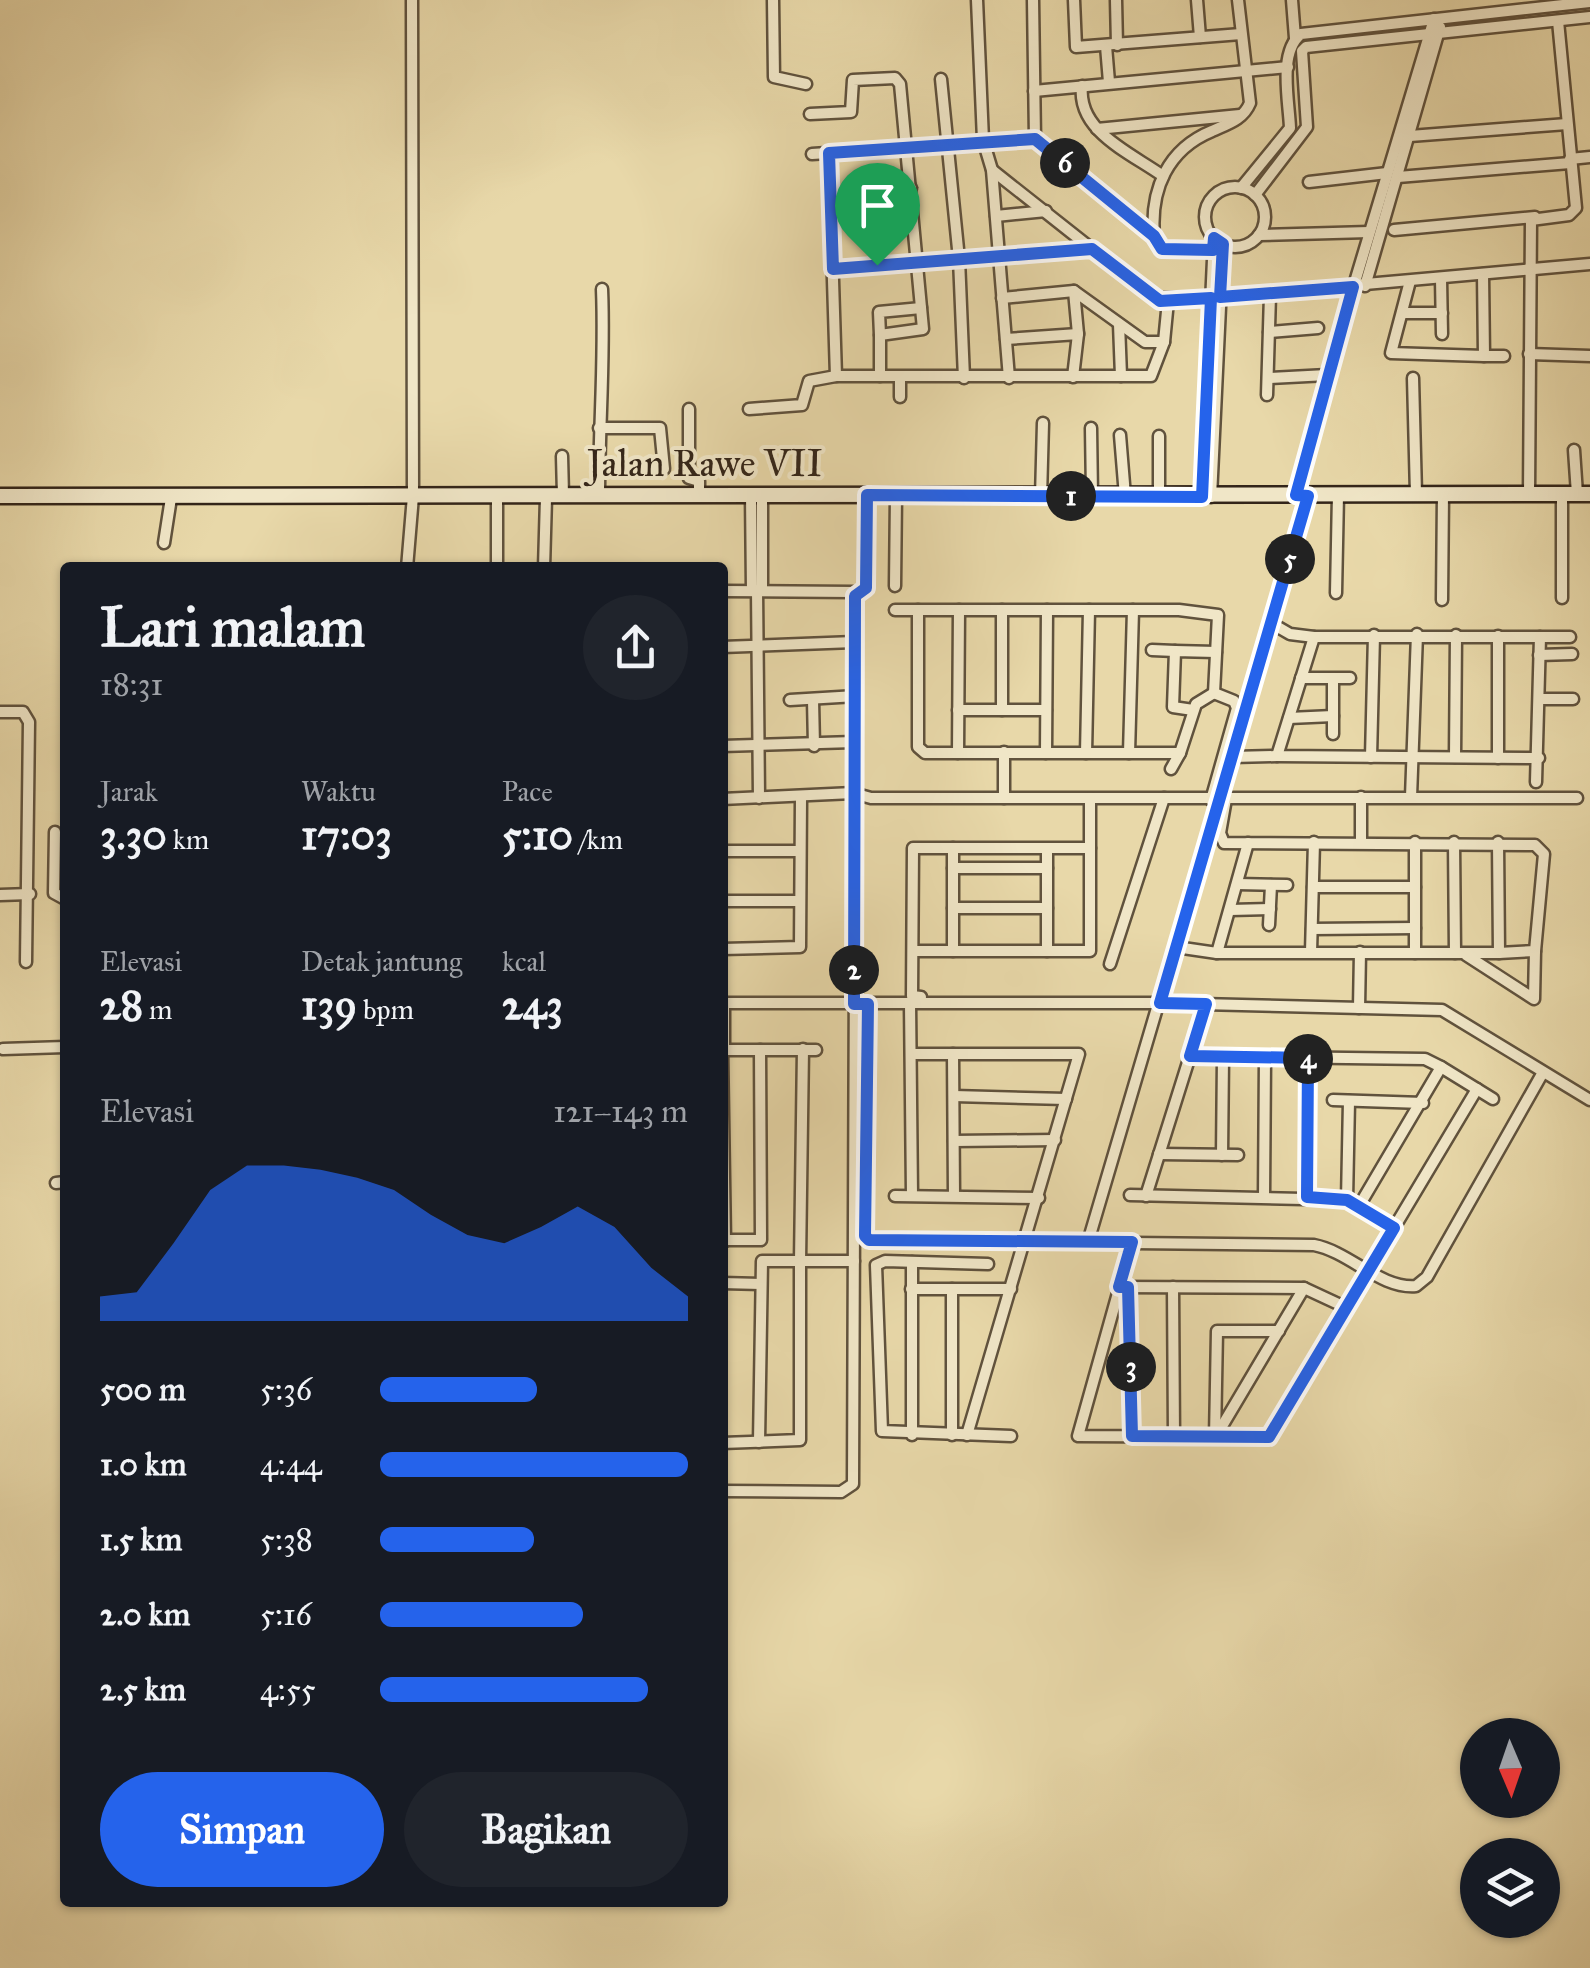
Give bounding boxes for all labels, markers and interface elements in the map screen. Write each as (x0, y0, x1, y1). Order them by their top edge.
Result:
pin: 6 (1040, 138, 1090, 188)
text: 6 (1058, 145, 1072, 180)
pin (835, 163, 920, 266)
icon: arrive (850, 178, 905, 233)
street label: Jalan Rawe VII (583, 440, 823, 487)
pin: 1 (1046, 471, 1096, 521)
text: 1 (1065, 478, 1077, 513)
pin: 5 (1265, 534, 1315, 584)
text: 5 (1283, 541, 1297, 576)
text: Lari malam (100, 594, 365, 661)
button: share (583, 595, 688, 700)
text: 18:31 (100, 665, 163, 704)
text: Jarak (100, 774, 158, 809)
text: Waktu (301, 774, 376, 809)
text: Pace (502, 774, 553, 809)
text: 3.30 (100, 809, 167, 861)
text: 17:03 (301, 809, 392, 861)
text: 5:10 (502, 809, 573, 861)
text: km (167, 822, 209, 857)
text: /km (573, 822, 623, 857)
text: Elevasi (100, 944, 182, 979)
text: Detak jantung (301, 944, 462, 979)
text: kcal (502, 944, 546, 979)
pin: 2 (829, 945, 879, 995)
text: 2 (847, 952, 861, 987)
text: 28 (100, 979, 143, 1031)
text: 139 (301, 979, 357, 1031)
text: 243 (502, 979, 563, 1031)
text: m (143, 992, 173, 1027)
text: bpm (357, 992, 414, 1027)
pin: 4 (1283, 1034, 1333, 1084)
text: 4 (1300, 1041, 1316, 1076)
text: Elevasi (100, 1092, 194, 1131)
text: 121–143 m (553, 1092, 688, 1131)
pin: 3 (1106, 1342, 1156, 1392)
text: 3 (1125, 1349, 1137, 1384)
text: 500 m (100, 1370, 186, 1409)
text: 5:36 (260, 1370, 312, 1409)
text: 1.0 km (100, 1445, 187, 1484)
text: 4:44 (260, 1445, 322, 1484)
text: 1.5 km (100, 1520, 182, 1559)
text: 5:38 (260, 1520, 313, 1559)
text: 2.0 km (100, 1595, 190, 1634)
text: 5:16 (260, 1595, 312, 1634)
text: 2.5 km (100, 1670, 186, 1709)
text: 4:55 (260, 1670, 316, 1709)
north arrow (1460, 1718, 1560, 1818)
map controls (1460, 1718, 1560, 1938)
button: Simpan (100, 1772, 384, 1887)
button: Bagikan (404, 1772, 688, 1887)
button: layers (1460, 1838, 1560, 1938)

